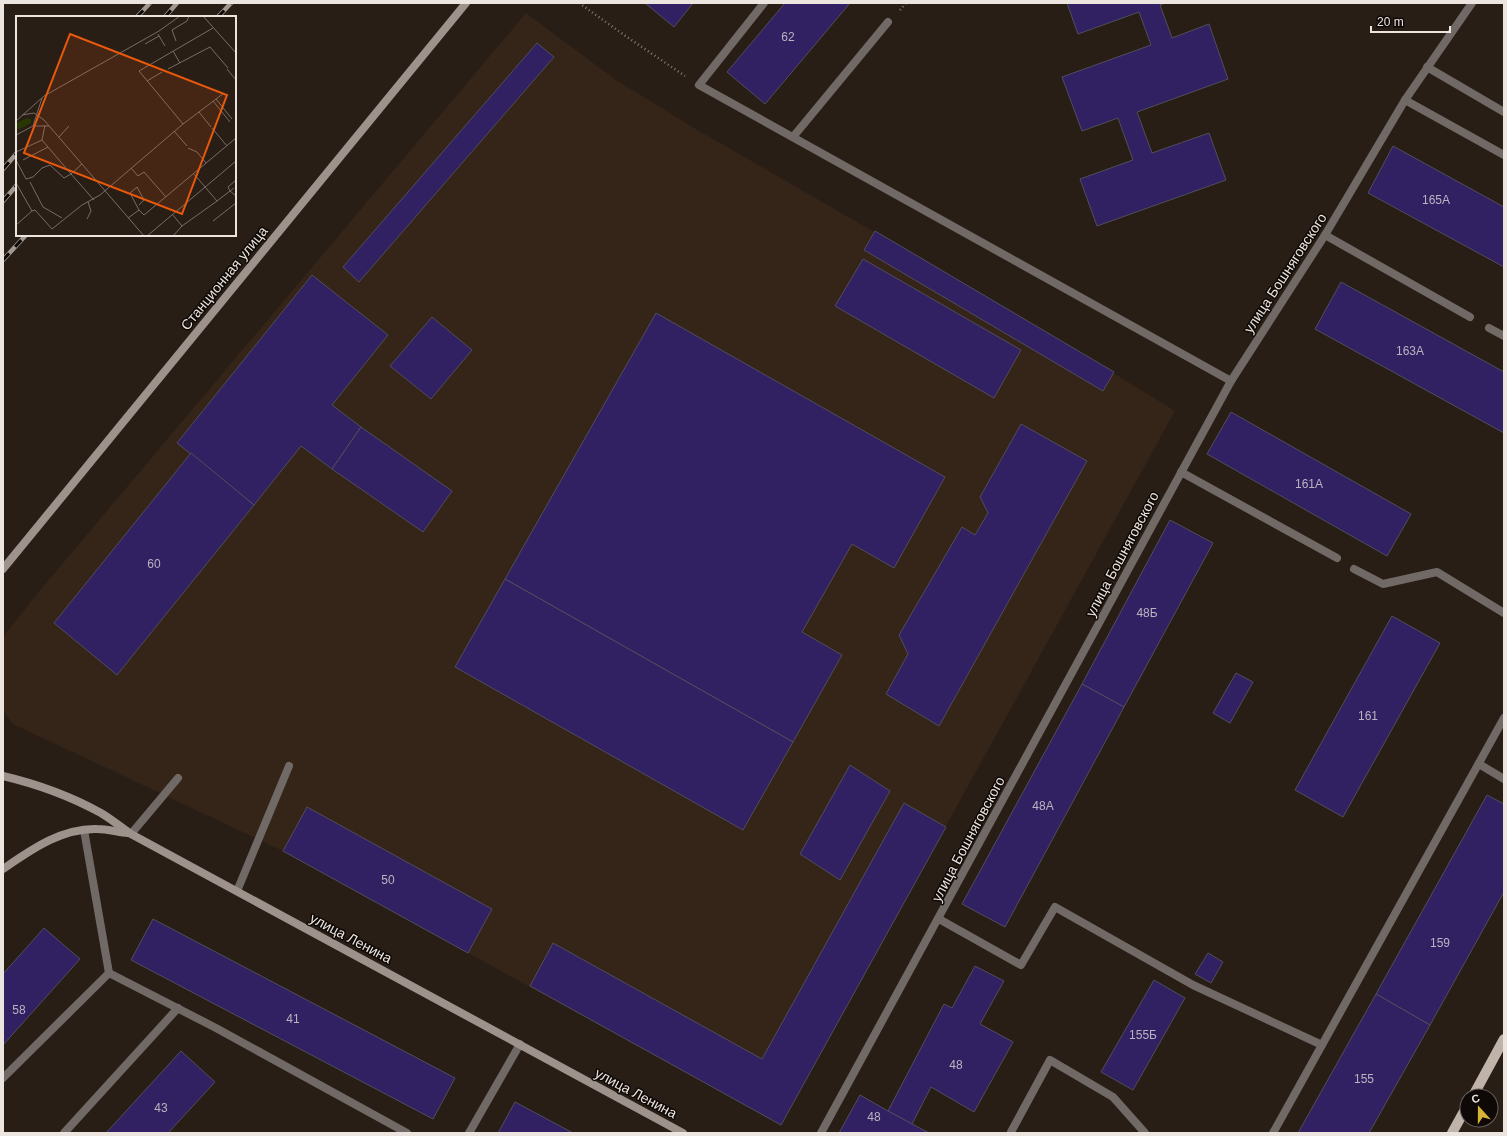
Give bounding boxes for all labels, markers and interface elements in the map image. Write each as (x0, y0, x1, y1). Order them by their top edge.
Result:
scale bar (1371, 8, 1450, 34)
text: 20 m (1377, 15, 1404, 29)
inset map (16, 16, 236, 236)
house number: 62 (781, 30, 795, 44)
house number: 165А (1422, 193, 1450, 207)
street label: улица Бошняговского (1240, 210, 1330, 336)
street label: Станционная улица (177, 223, 271, 333)
house number: 163А (1396, 344, 1424, 358)
house number: 161А (1295, 477, 1323, 491)
street label: улица Бошняговского (1082, 489, 1162, 619)
house number: 60 (147, 557, 161, 571)
house number: 48Б (1136, 606, 1158, 620)
house number: 161 (1358, 709, 1378, 723)
street label: улица Бошняговского (928, 774, 1008, 904)
house number: 48А (1032, 799, 1054, 813)
house number: 50 (381, 873, 395, 887)
street label: улица Ленина (307, 910, 395, 966)
house number: 159 (1430, 936, 1450, 950)
house number: 58 (12, 1003, 26, 1017)
house number: 41 (286, 1012, 300, 1026)
house number: 155Б (1129, 1028, 1157, 1042)
house number: 48 (949, 1058, 963, 1072)
street label: улица Ленина (592, 1065, 680, 1121)
house number: 155 (1354, 1072, 1374, 1086)
north arrow (1459, 1088, 1499, 1128)
text: С (1470, 1092, 1481, 1106)
house number: 43 (154, 1101, 168, 1115)
house number: 48 (867, 1110, 881, 1124)

